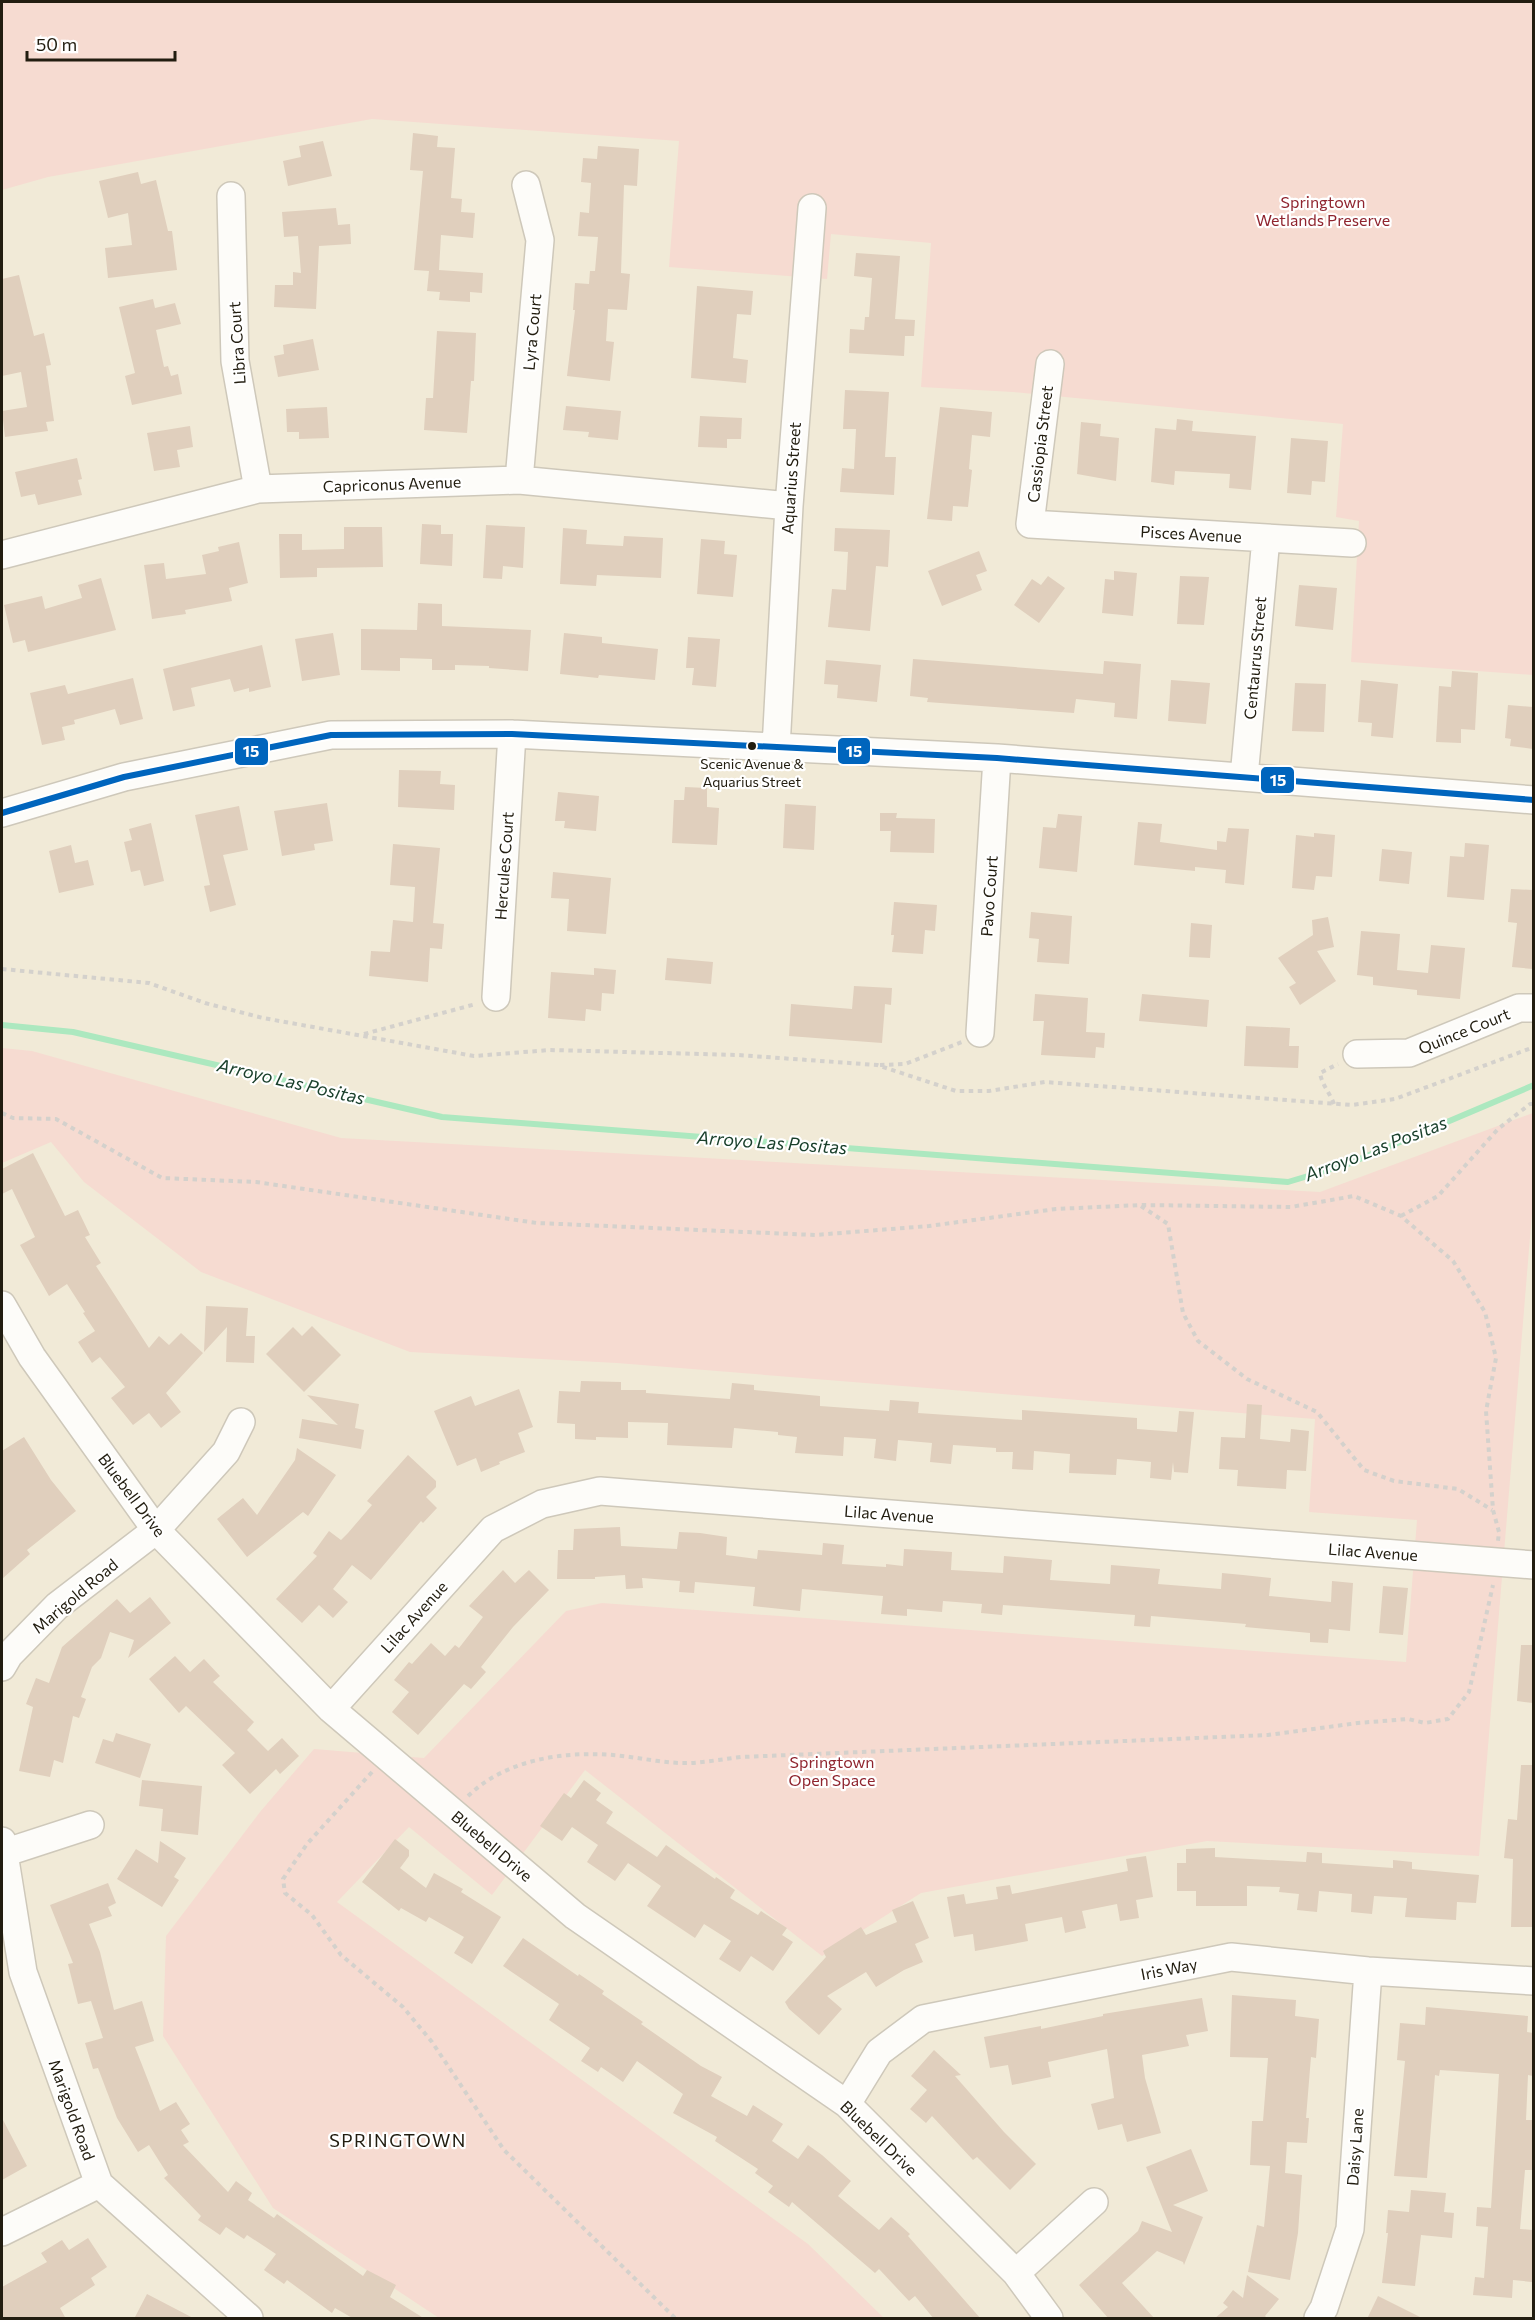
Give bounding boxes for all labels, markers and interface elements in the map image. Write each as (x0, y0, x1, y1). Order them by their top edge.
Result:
scale bar (27, 24, 176, 62)
text: 50 m (36, 33, 77, 55)
park label: Springtown Wetlands Preserve (1256, 192, 1390, 229)
street label: Lyra Court (519, 292, 544, 371)
street label: Libra Court (224, 301, 249, 385)
street label: Cassiopia Street (1023, 384, 1056, 504)
street label: Aquarius Street (777, 421, 804, 535)
street label: Capriconus Avenue (322, 472, 462, 495)
street label: Pisces Avenue (1140, 521, 1242, 546)
street label: Centaurus Street (1240, 595, 1269, 720)
line badge: 15 (234, 737, 269, 766)
line badge: 15 (837, 737, 871, 765)
marker: Scenic Avenue & Aquarius Street (746, 740, 758, 752)
text: 15 (243, 741, 259, 760)
text: 15 (846, 741, 862, 760)
place label: Scenic Avenue & Aquarius Street (700, 755, 804, 790)
line badge: 15 (1260, 766, 1295, 794)
text: 15 (1270, 770, 1286, 789)
street label: Hercules Court (490, 811, 517, 921)
street label: Pavo Court (976, 854, 1001, 937)
street label: Quince Court (1415, 1003, 1513, 1058)
water label: Arroyo Las Positas (214, 1053, 367, 1109)
water label: Arroyo Las Positas (1300, 1111, 1450, 1186)
water label: Arroyo Las Positas (695, 1126, 848, 1158)
street label: Bluebell Drive (95, 1449, 170, 1540)
street label: Lilac Avenue (843, 1501, 935, 1526)
street label: Lilac Avenue (1327, 1539, 1419, 1564)
street label: Marigold Road (28, 1554, 121, 1637)
street label: Lilac Avenue (376, 1577, 451, 1656)
park label: Springtown Open Space (789, 1752, 875, 1789)
street label: Bluebell Drive (448, 1806, 537, 1885)
street label: Iris Way (1139, 1954, 1199, 1983)
street label: Marigold Road (45, 2057, 99, 2163)
street label: Bluebell Drive (837, 2096, 922, 2179)
street label: Daisy Lane (1342, 2107, 1367, 2186)
district label: SPRINGTOWN (329, 2129, 467, 2151)

